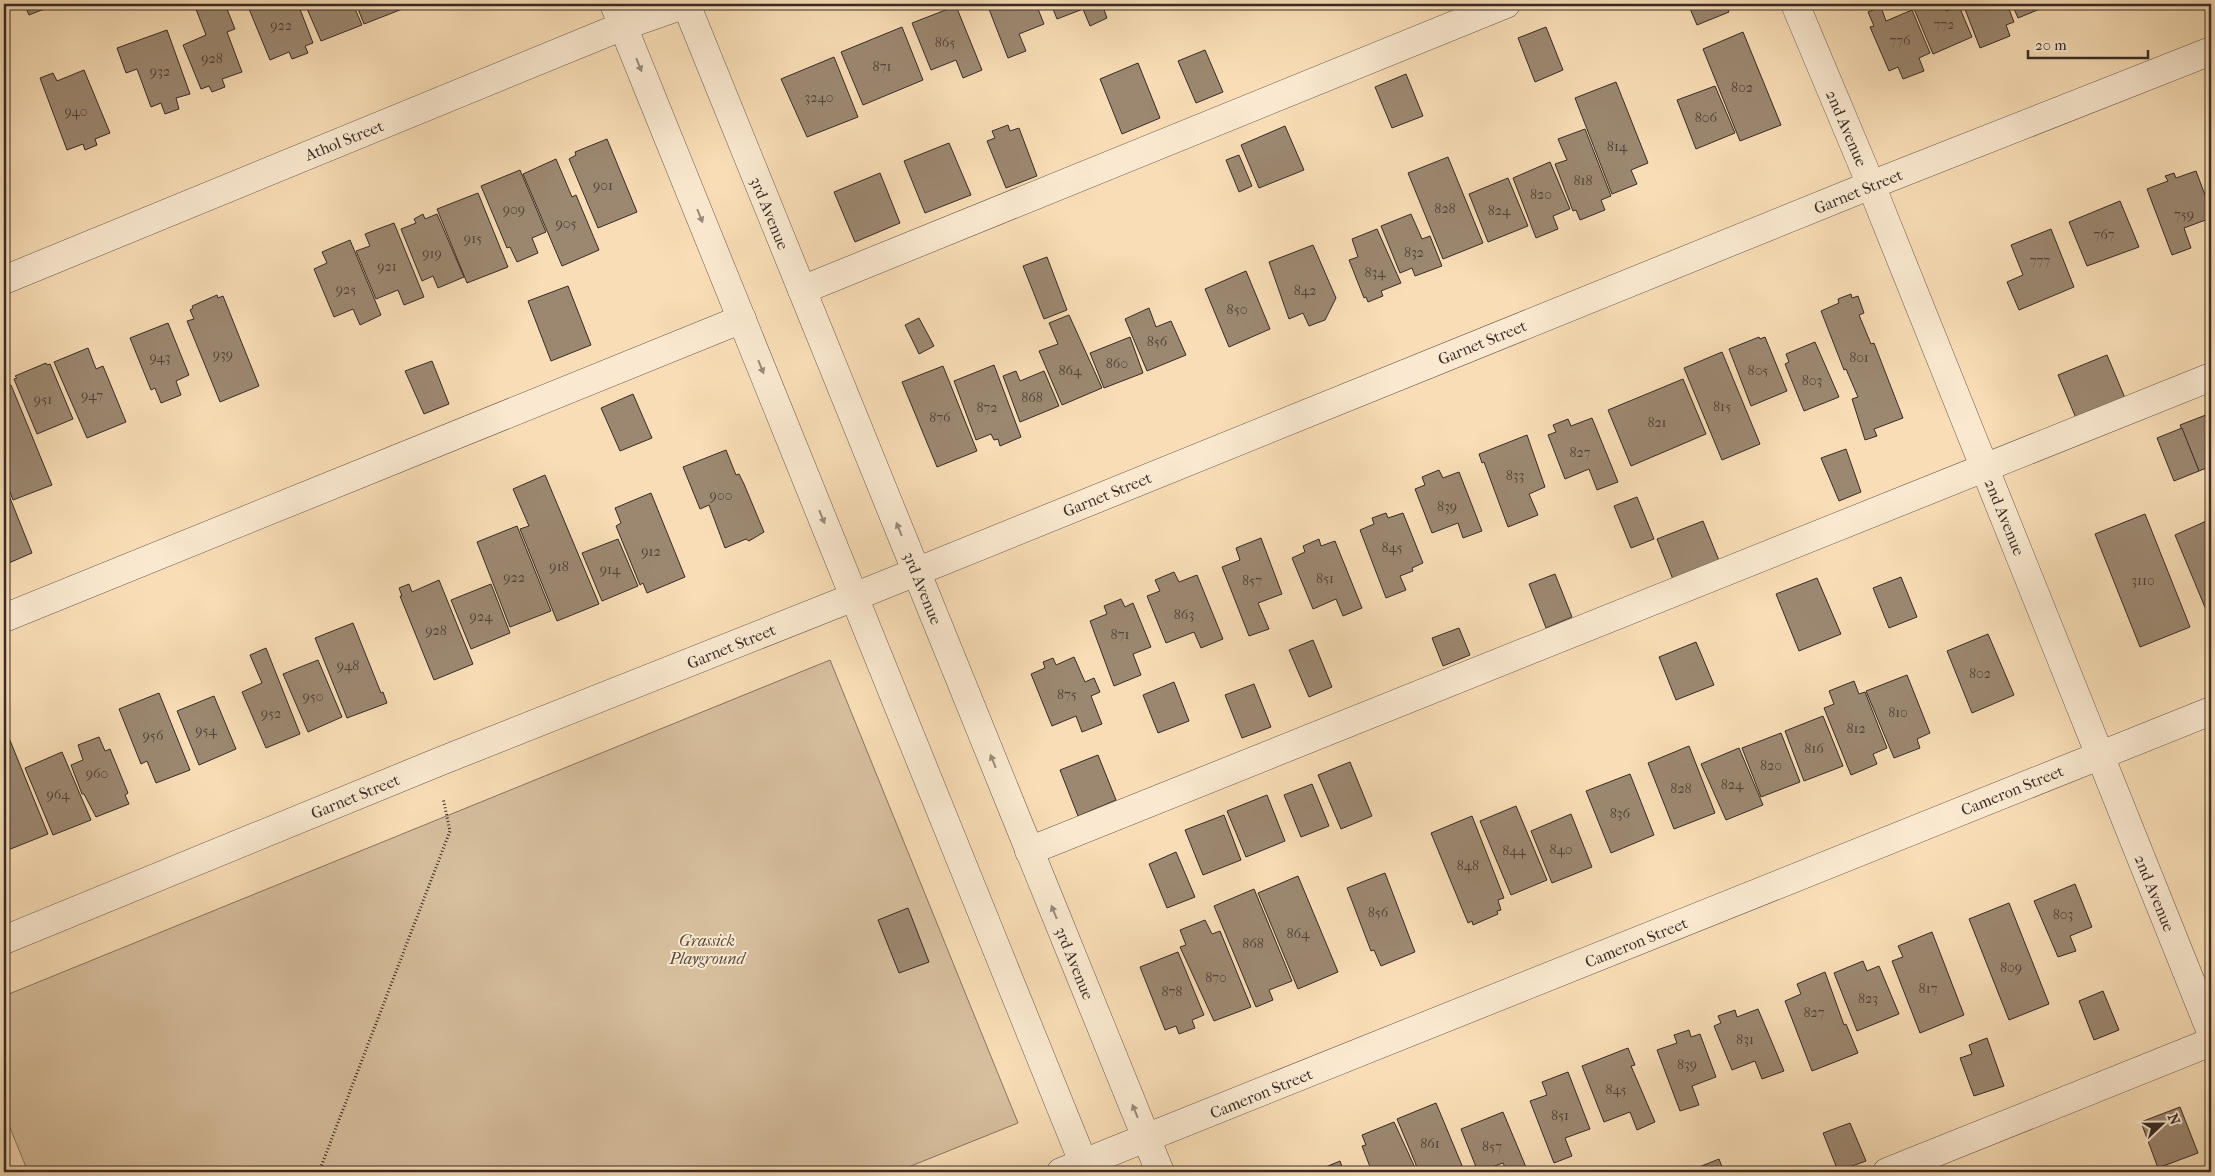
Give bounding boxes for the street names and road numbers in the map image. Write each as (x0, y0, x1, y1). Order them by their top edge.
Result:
street label: 2nd Avenue (1822, 87, 1871, 169)
street label: Athol Street (301, 116, 386, 165)
street label: Garnet Street (1811, 165, 1906, 218)
street label: 3rd Avenue (746, 174, 793, 253)
street label: Garnet Street (1435, 316, 1530, 369)
street label: Garnet Street (1060, 468, 1155, 521)
street label: 2nd Avenue (1981, 476, 2029, 558)
street label: 3rd Avenue (899, 549, 946, 628)
street label: Garnet Street (684, 620, 779, 673)
street label: Cameron Street (1958, 761, 2067, 820)
street label: Garnet Street (308, 770, 403, 823)
street label: 2nd Avenue (2131, 852, 2179, 934)
street label: Cameron Street (1582, 913, 1691, 972)
street label: 3rd Avenue (1051, 924, 1098, 1003)
street label: Cameron Street (1207, 1064, 1316, 1123)

